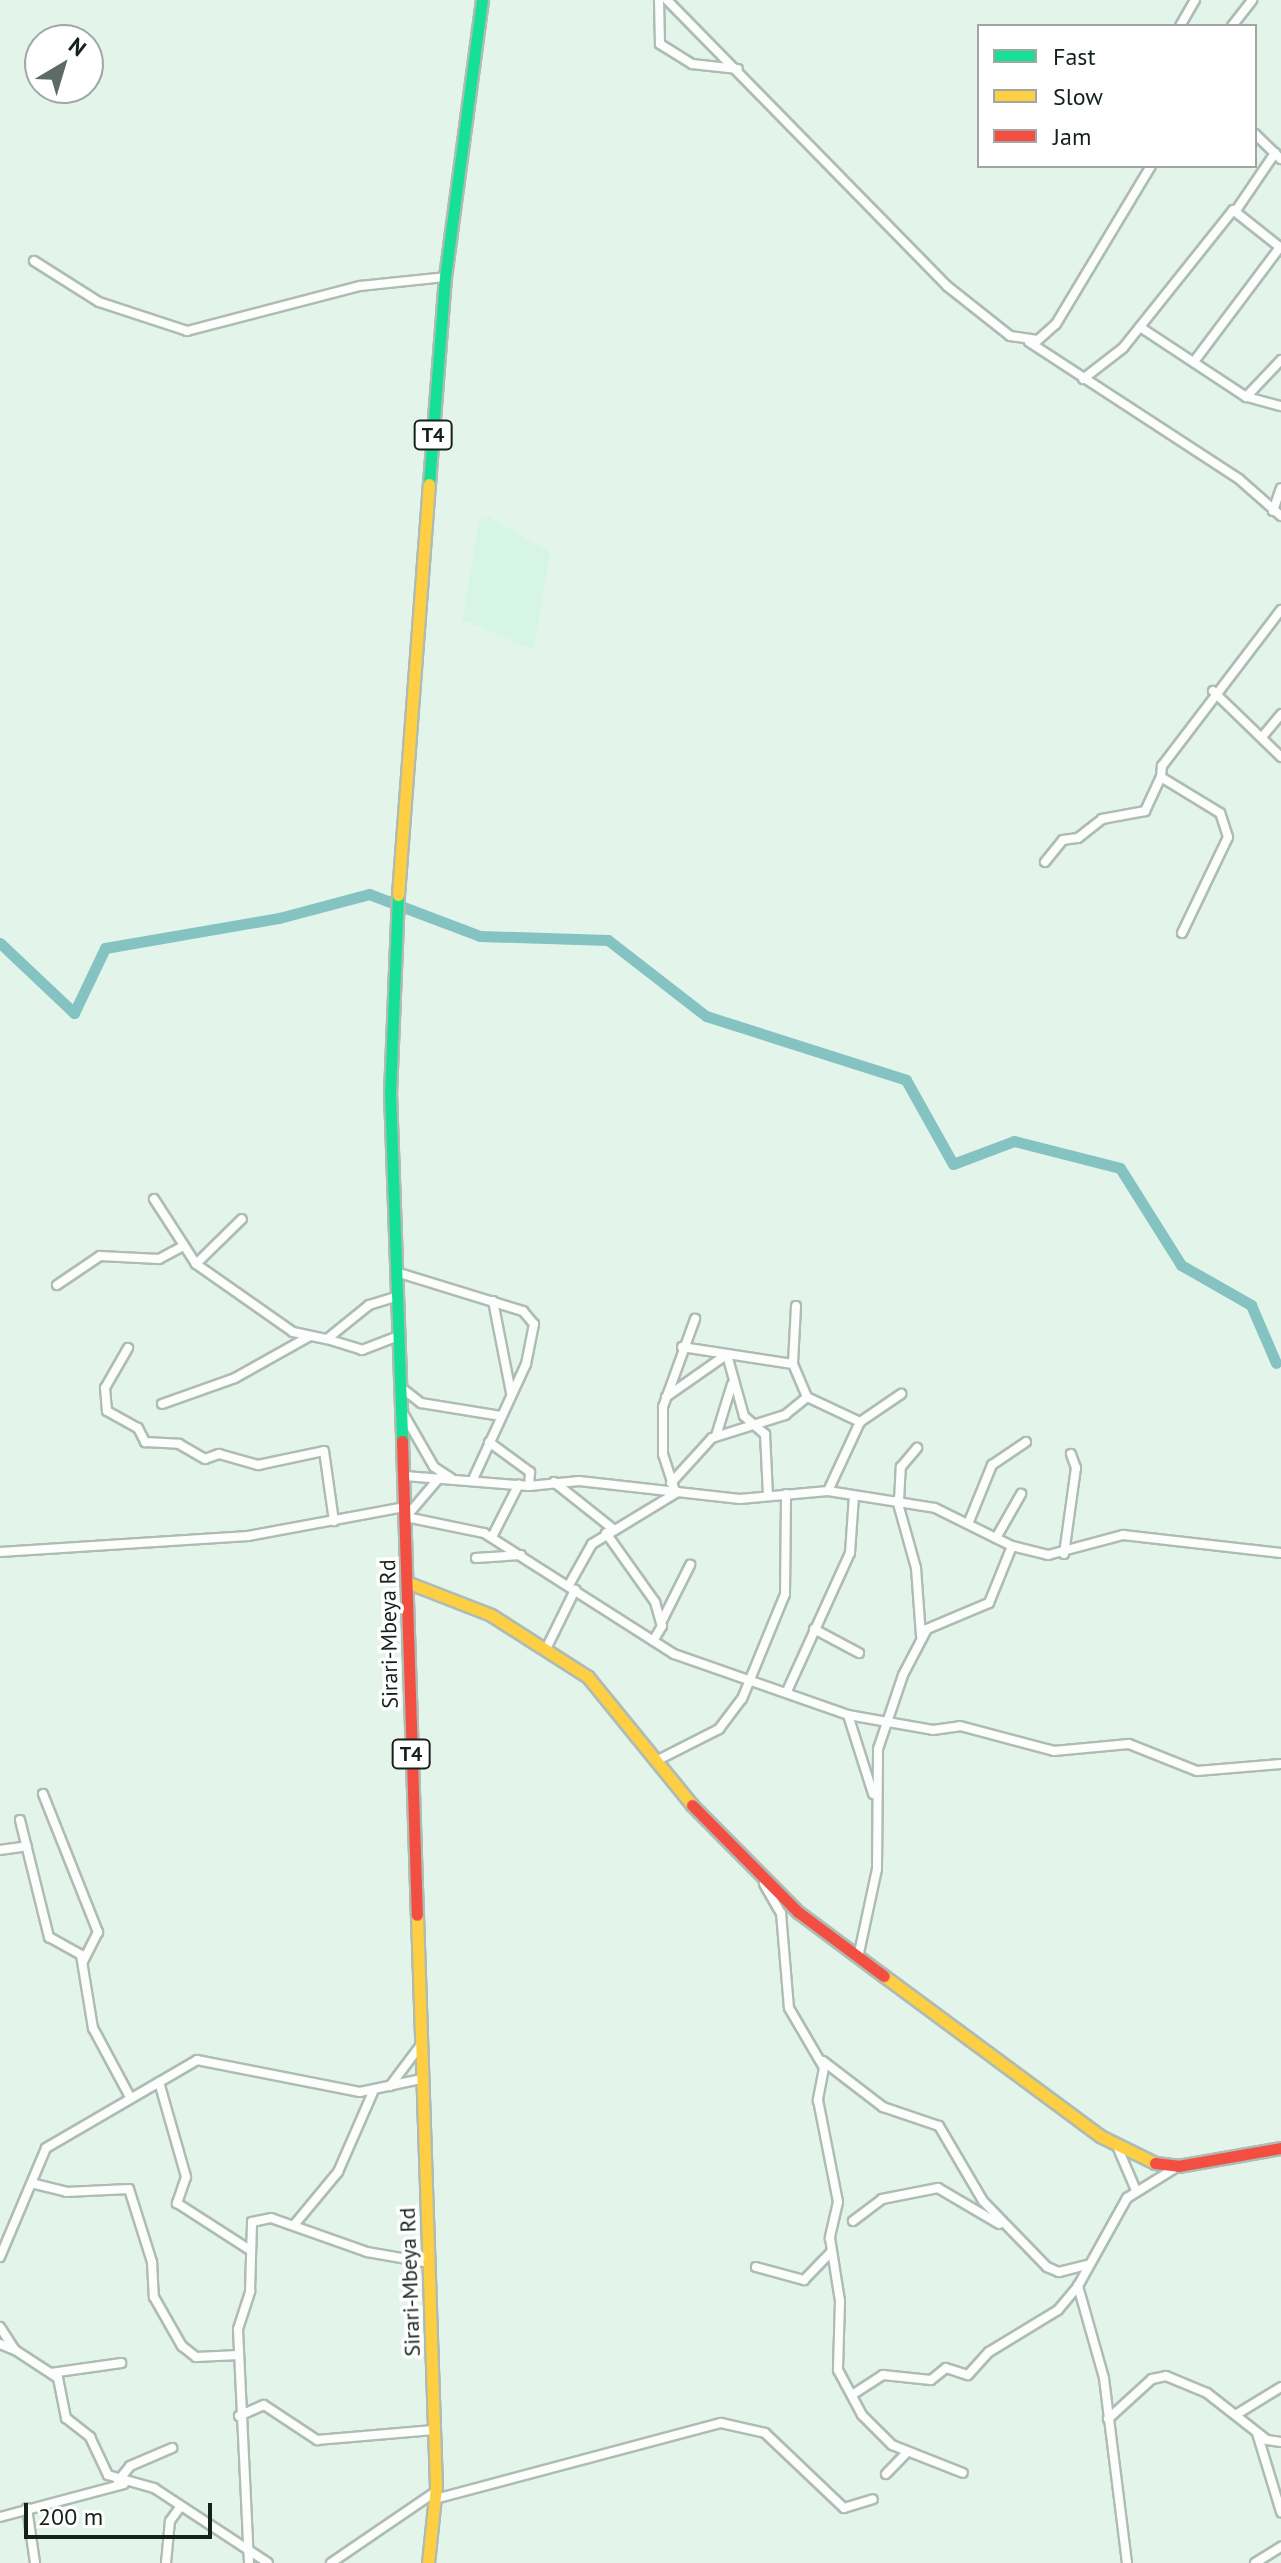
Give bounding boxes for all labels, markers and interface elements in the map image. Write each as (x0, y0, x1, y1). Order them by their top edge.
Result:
north arrow (24, 24, 104, 104)
legend (977, 24, 1257, 168)
text: N (63, 31, 92, 62)
text: Fast (1053, 41, 1096, 72)
text: Slow (1053, 81, 1103, 112)
text: Jam (1053, 121, 1091, 152)
road number: T4 (413, 419, 453, 451)
street label: Sirari-Mbeya Rd (375, 1559, 403, 1709)
road number: T4 (391, 1738, 431, 1770)
street label: Sirari-Mbeya Rd (394, 2207, 426, 2357)
scale bar (28, 2487, 216, 2537)
text: 200 m (38, 2501, 103, 2532)

